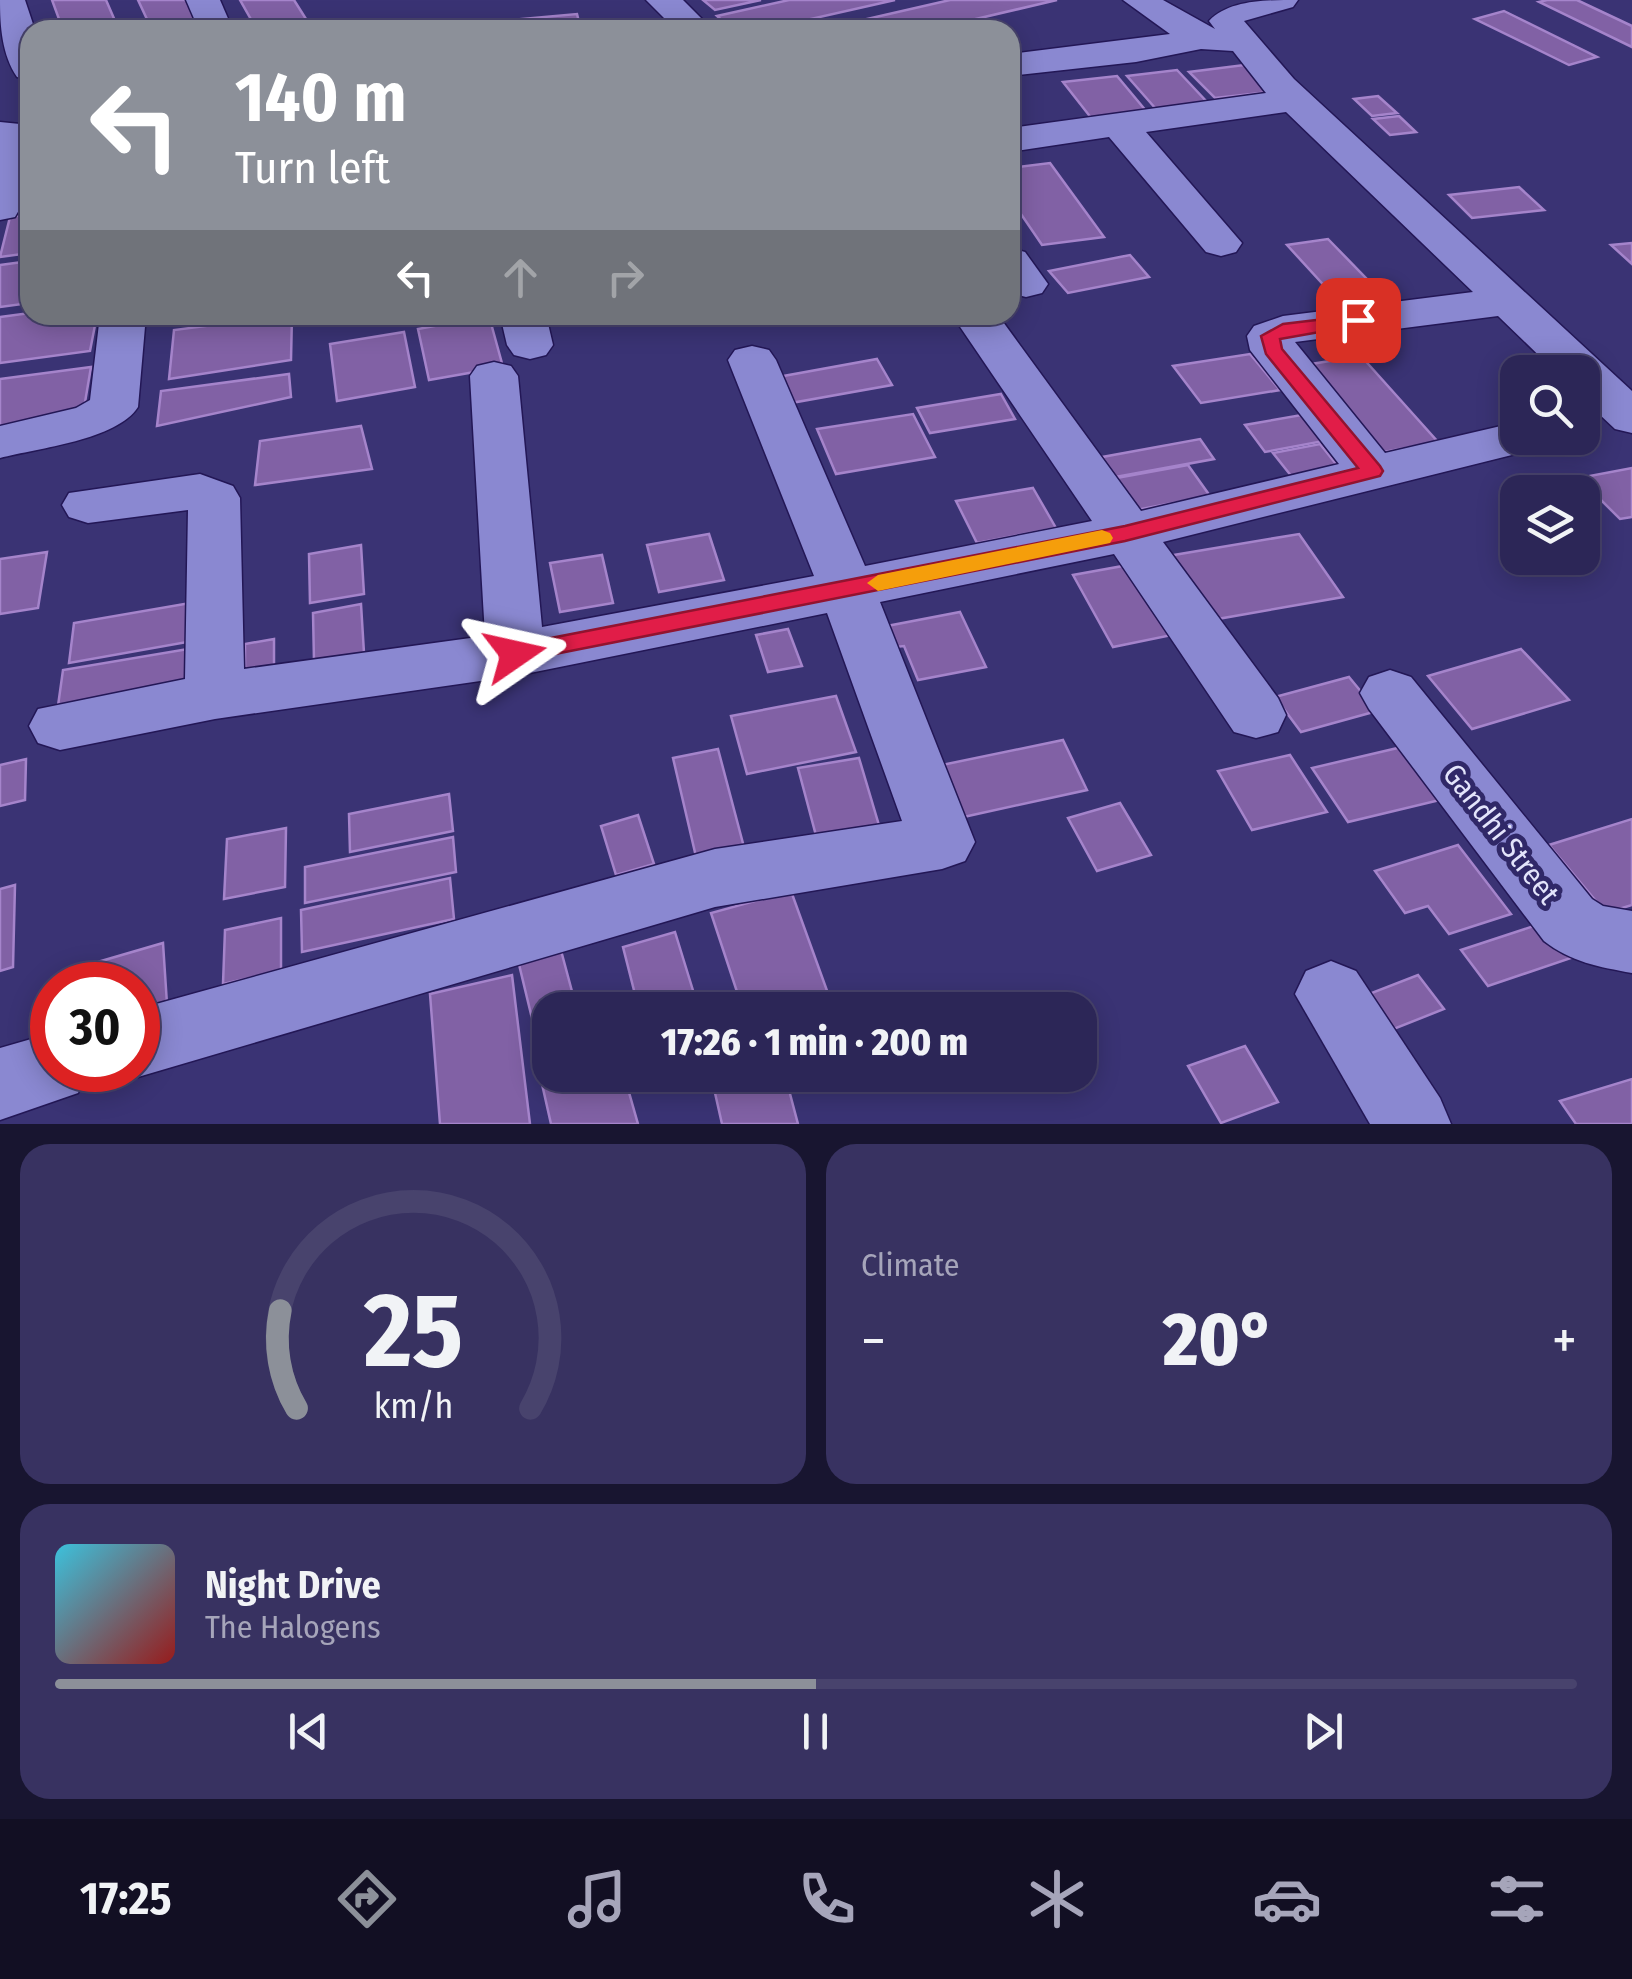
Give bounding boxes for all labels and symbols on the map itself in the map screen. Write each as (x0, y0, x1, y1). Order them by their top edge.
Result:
pin (1316, 278, 1401, 363)
position arrow (463, 602, 567, 706)
street label: Gandhi Street (1435, 757, 1567, 911)
speed limit sign: 30 (30, 962, 160, 1092)

